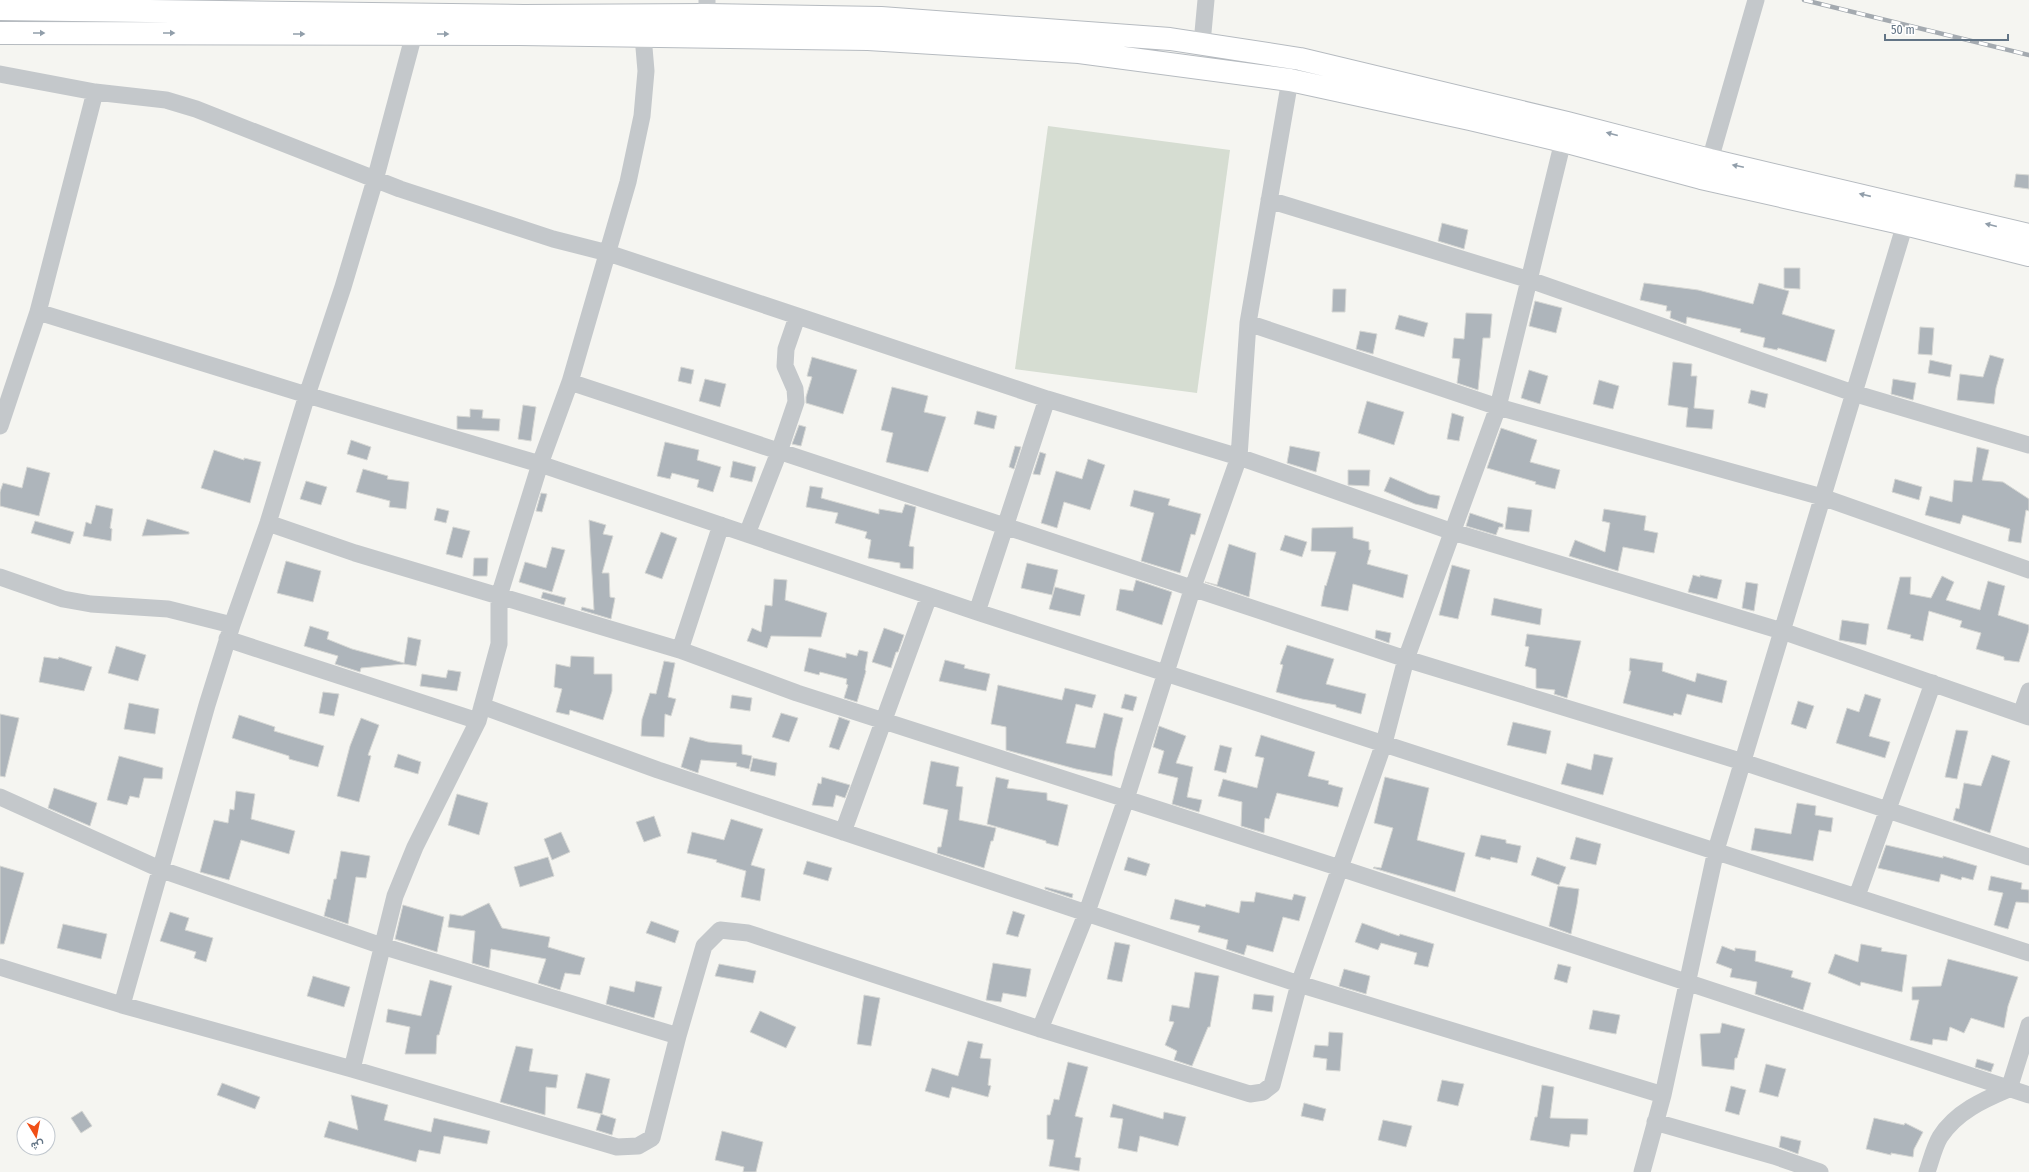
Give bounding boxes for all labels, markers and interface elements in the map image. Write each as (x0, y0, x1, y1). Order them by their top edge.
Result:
scale bar (1885, 16, 2008, 42)
text: 50 m (1891, 23, 1915, 37)
one-way arrow (33, 30, 46, 36)
one-way arrow (163, 30, 176, 36)
one-way arrow (293, 31, 306, 37)
one-way arrow (437, 31, 450, 37)
one-way arrow (1606, 131, 1618, 137)
one-way arrow (1732, 163, 1744, 169)
one-way arrow (1858, 192, 1871, 198)
one-way arrow (1985, 222, 1997, 228)
north arrow (16, 1116, 56, 1156)
text: ش (30, 1138, 45, 1153)

